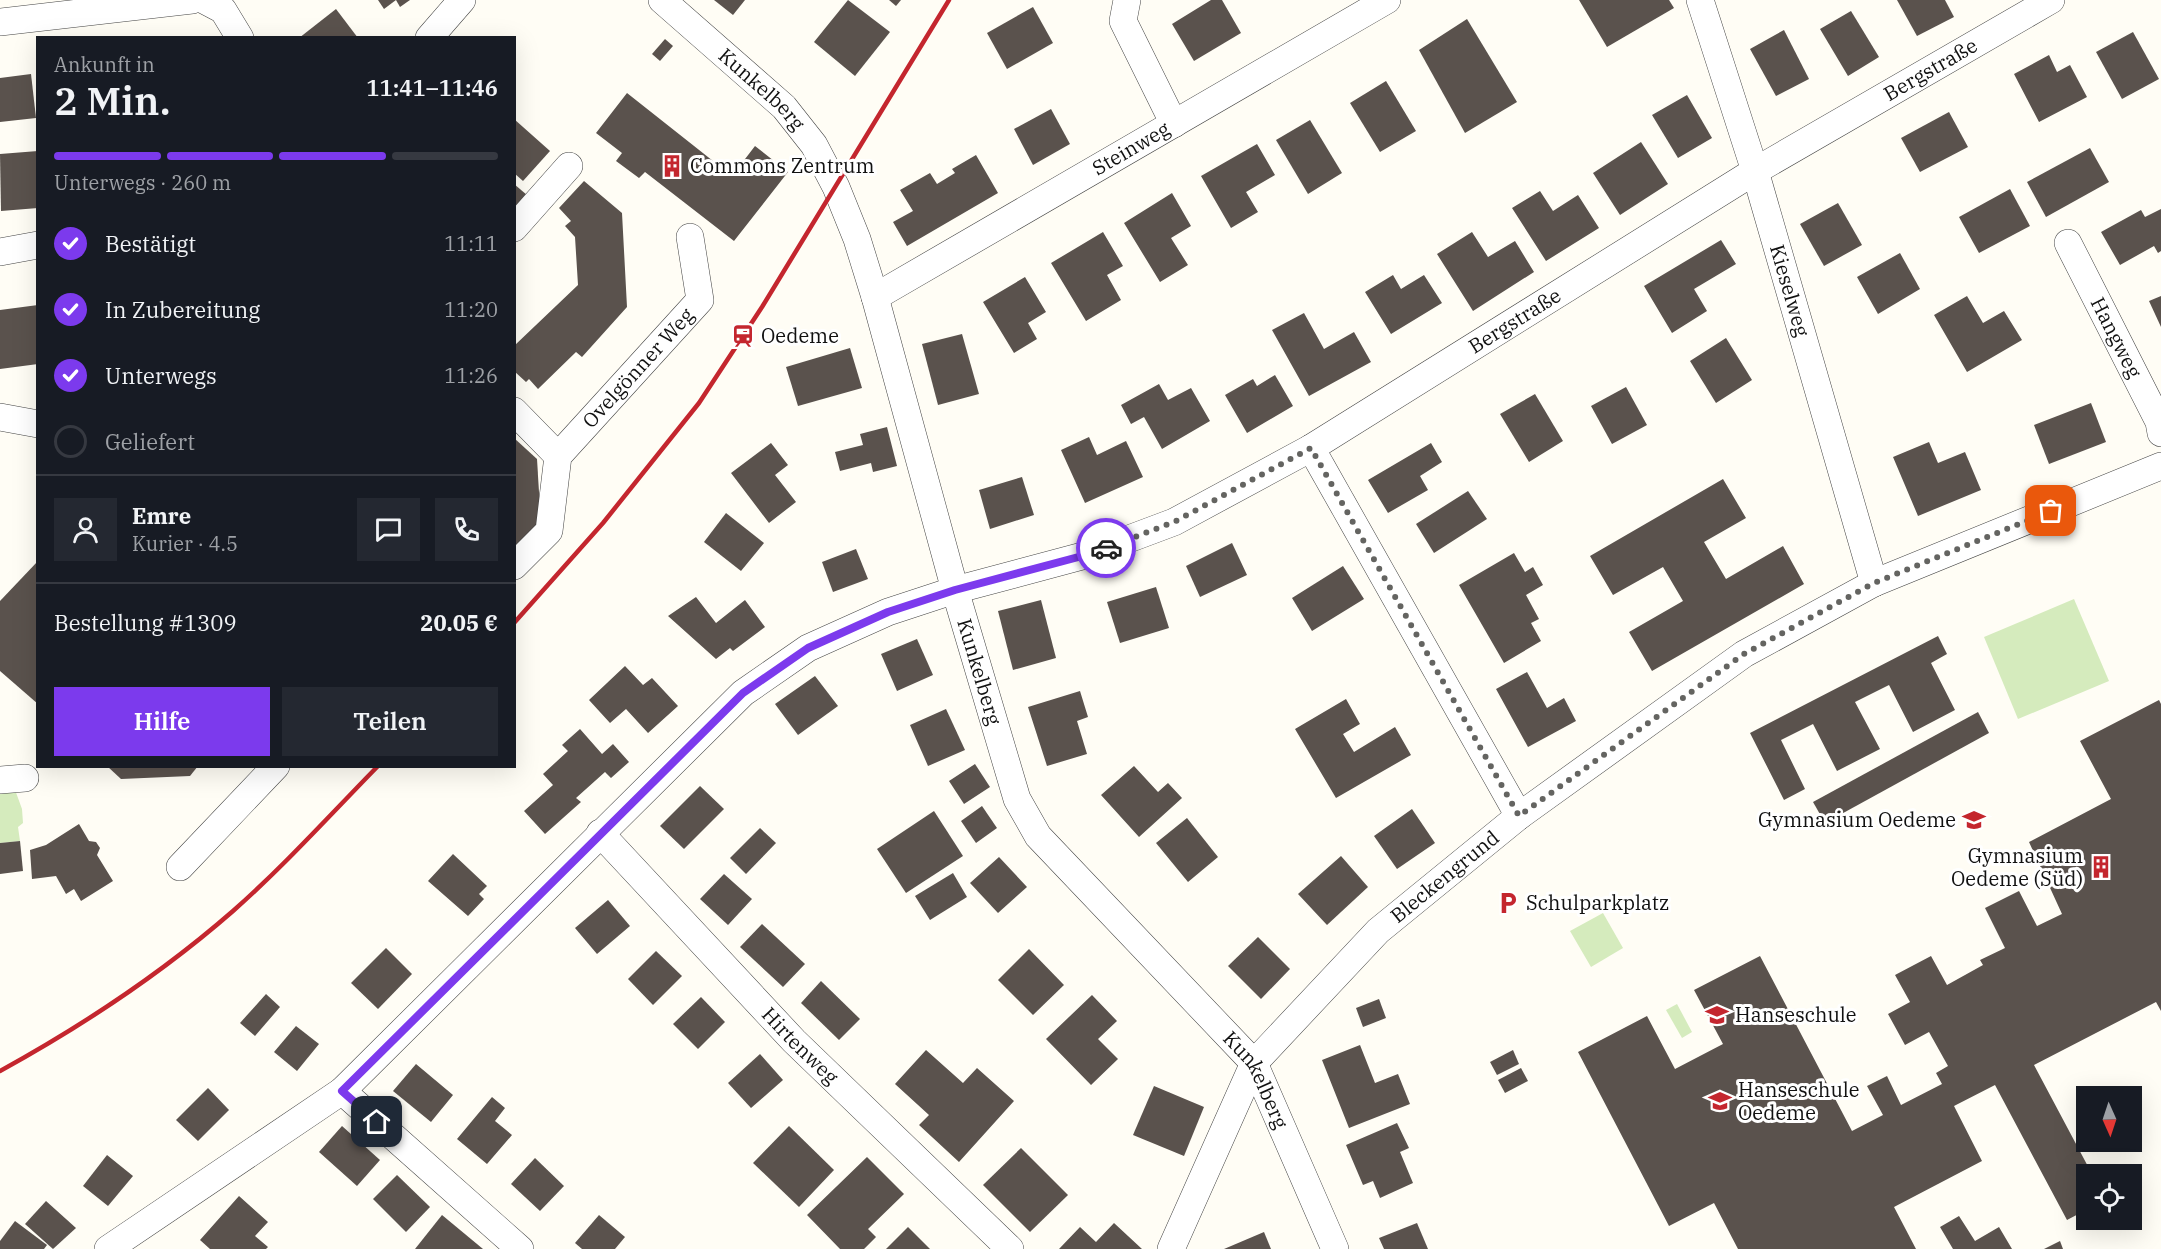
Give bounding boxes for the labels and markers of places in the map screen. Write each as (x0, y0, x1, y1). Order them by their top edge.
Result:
place label: Commons Zentrum (690, 152, 875, 179)
building icon: Commons Zentrum (659, 153, 685, 179)
place label: Oedeme (761, 322, 839, 349)
station icon: Oedeme (730, 323, 756, 349)
pin (2025, 485, 2076, 536)
place label: Gymnasium Oedeme (1758, 806, 1956, 833)
school or university icon: Gymnasium Oedeme (1961, 807, 1987, 833)
place label: Gymnasium Oedeme (Süd) (1951, 842, 2083, 892)
building icon: Gymnasium Oedeme (Süd) (2088, 854, 2114, 880)
place label: Schulparkplatz (1526, 889, 1669, 916)
parking icon: Schulparkplatz (1495, 890, 1521, 916)
place label: Hanseschule (1735, 1001, 1857, 1028)
school or university icon: Hanseschule (1704, 1002, 1730, 1028)
place label: Hanseschule Oedeme (1738, 1076, 1860, 1126)
school or university icon: Hanseschule Oedeme (1707, 1088, 1733, 1114)
pin (351, 1096, 402, 1147)

